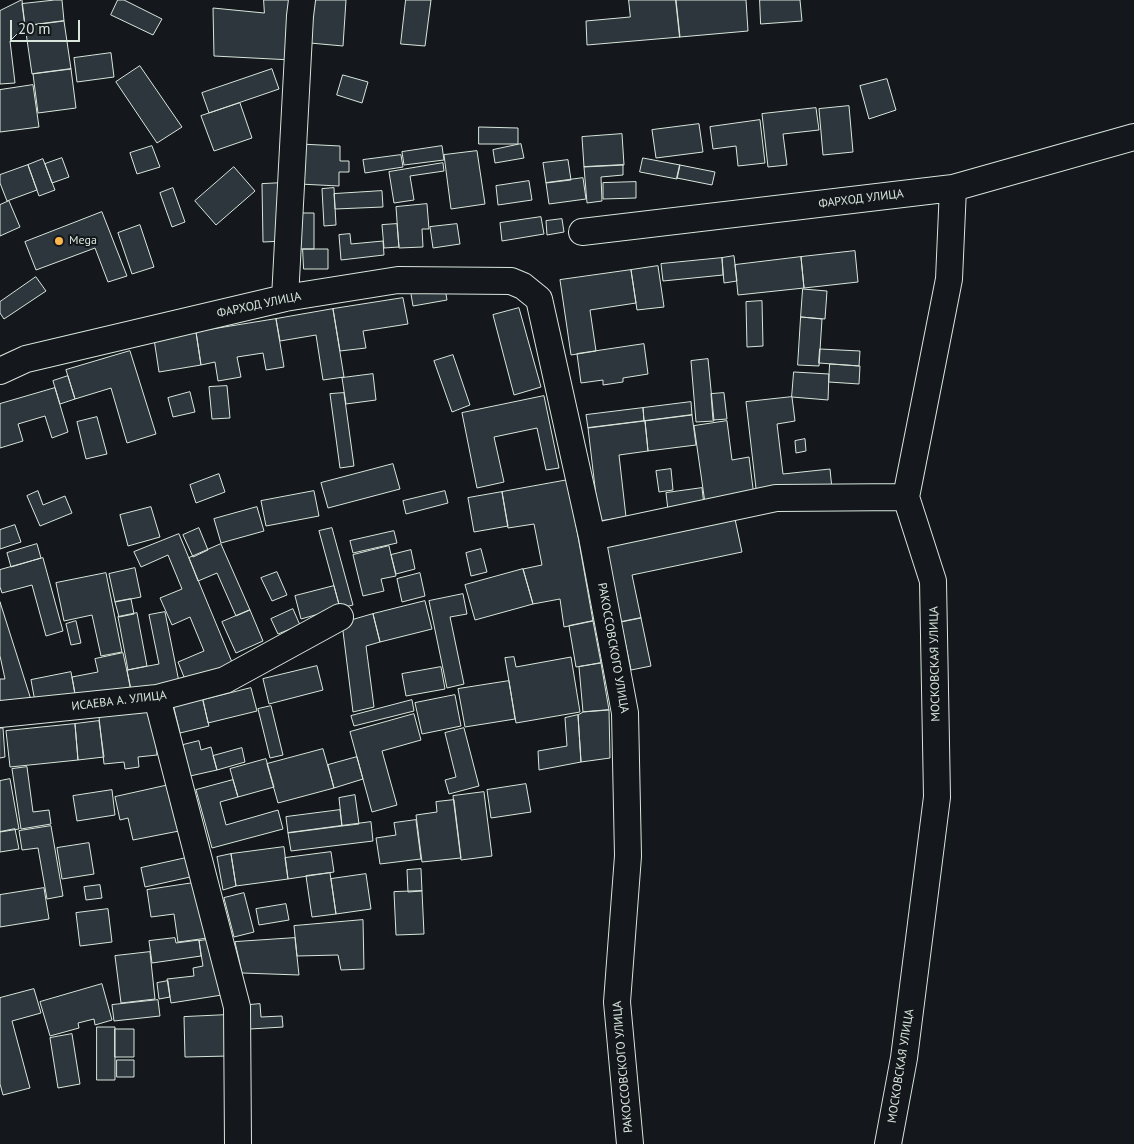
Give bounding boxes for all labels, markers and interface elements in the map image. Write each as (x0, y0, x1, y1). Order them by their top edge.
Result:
scale bar (12, 10, 82, 42)
text: 20 m (18, 19, 51, 38)
street label: ФАРХОД УЛИЦА (818, 187, 904, 211)
place label: Mega (69, 234, 97, 248)
marker: Mega (53, 235, 65, 247)
street label: ФАРХОД УЛИЦА (216, 289, 302, 321)
street label: РАКОССОВСКОГО УЛИЦА (594, 582, 632, 714)
street label: МОСКОВСКАЯ УЛИЦА (927, 606, 943, 722)
street label: ИСАЕВА А. УЛИЦА (71, 688, 167, 714)
street label: РАКОССОВСКОГО УЛИЦА (610, 1000, 636, 1134)
street label: МОСКОВСКАЯ УЛИЦА (885, 1008, 917, 1124)

